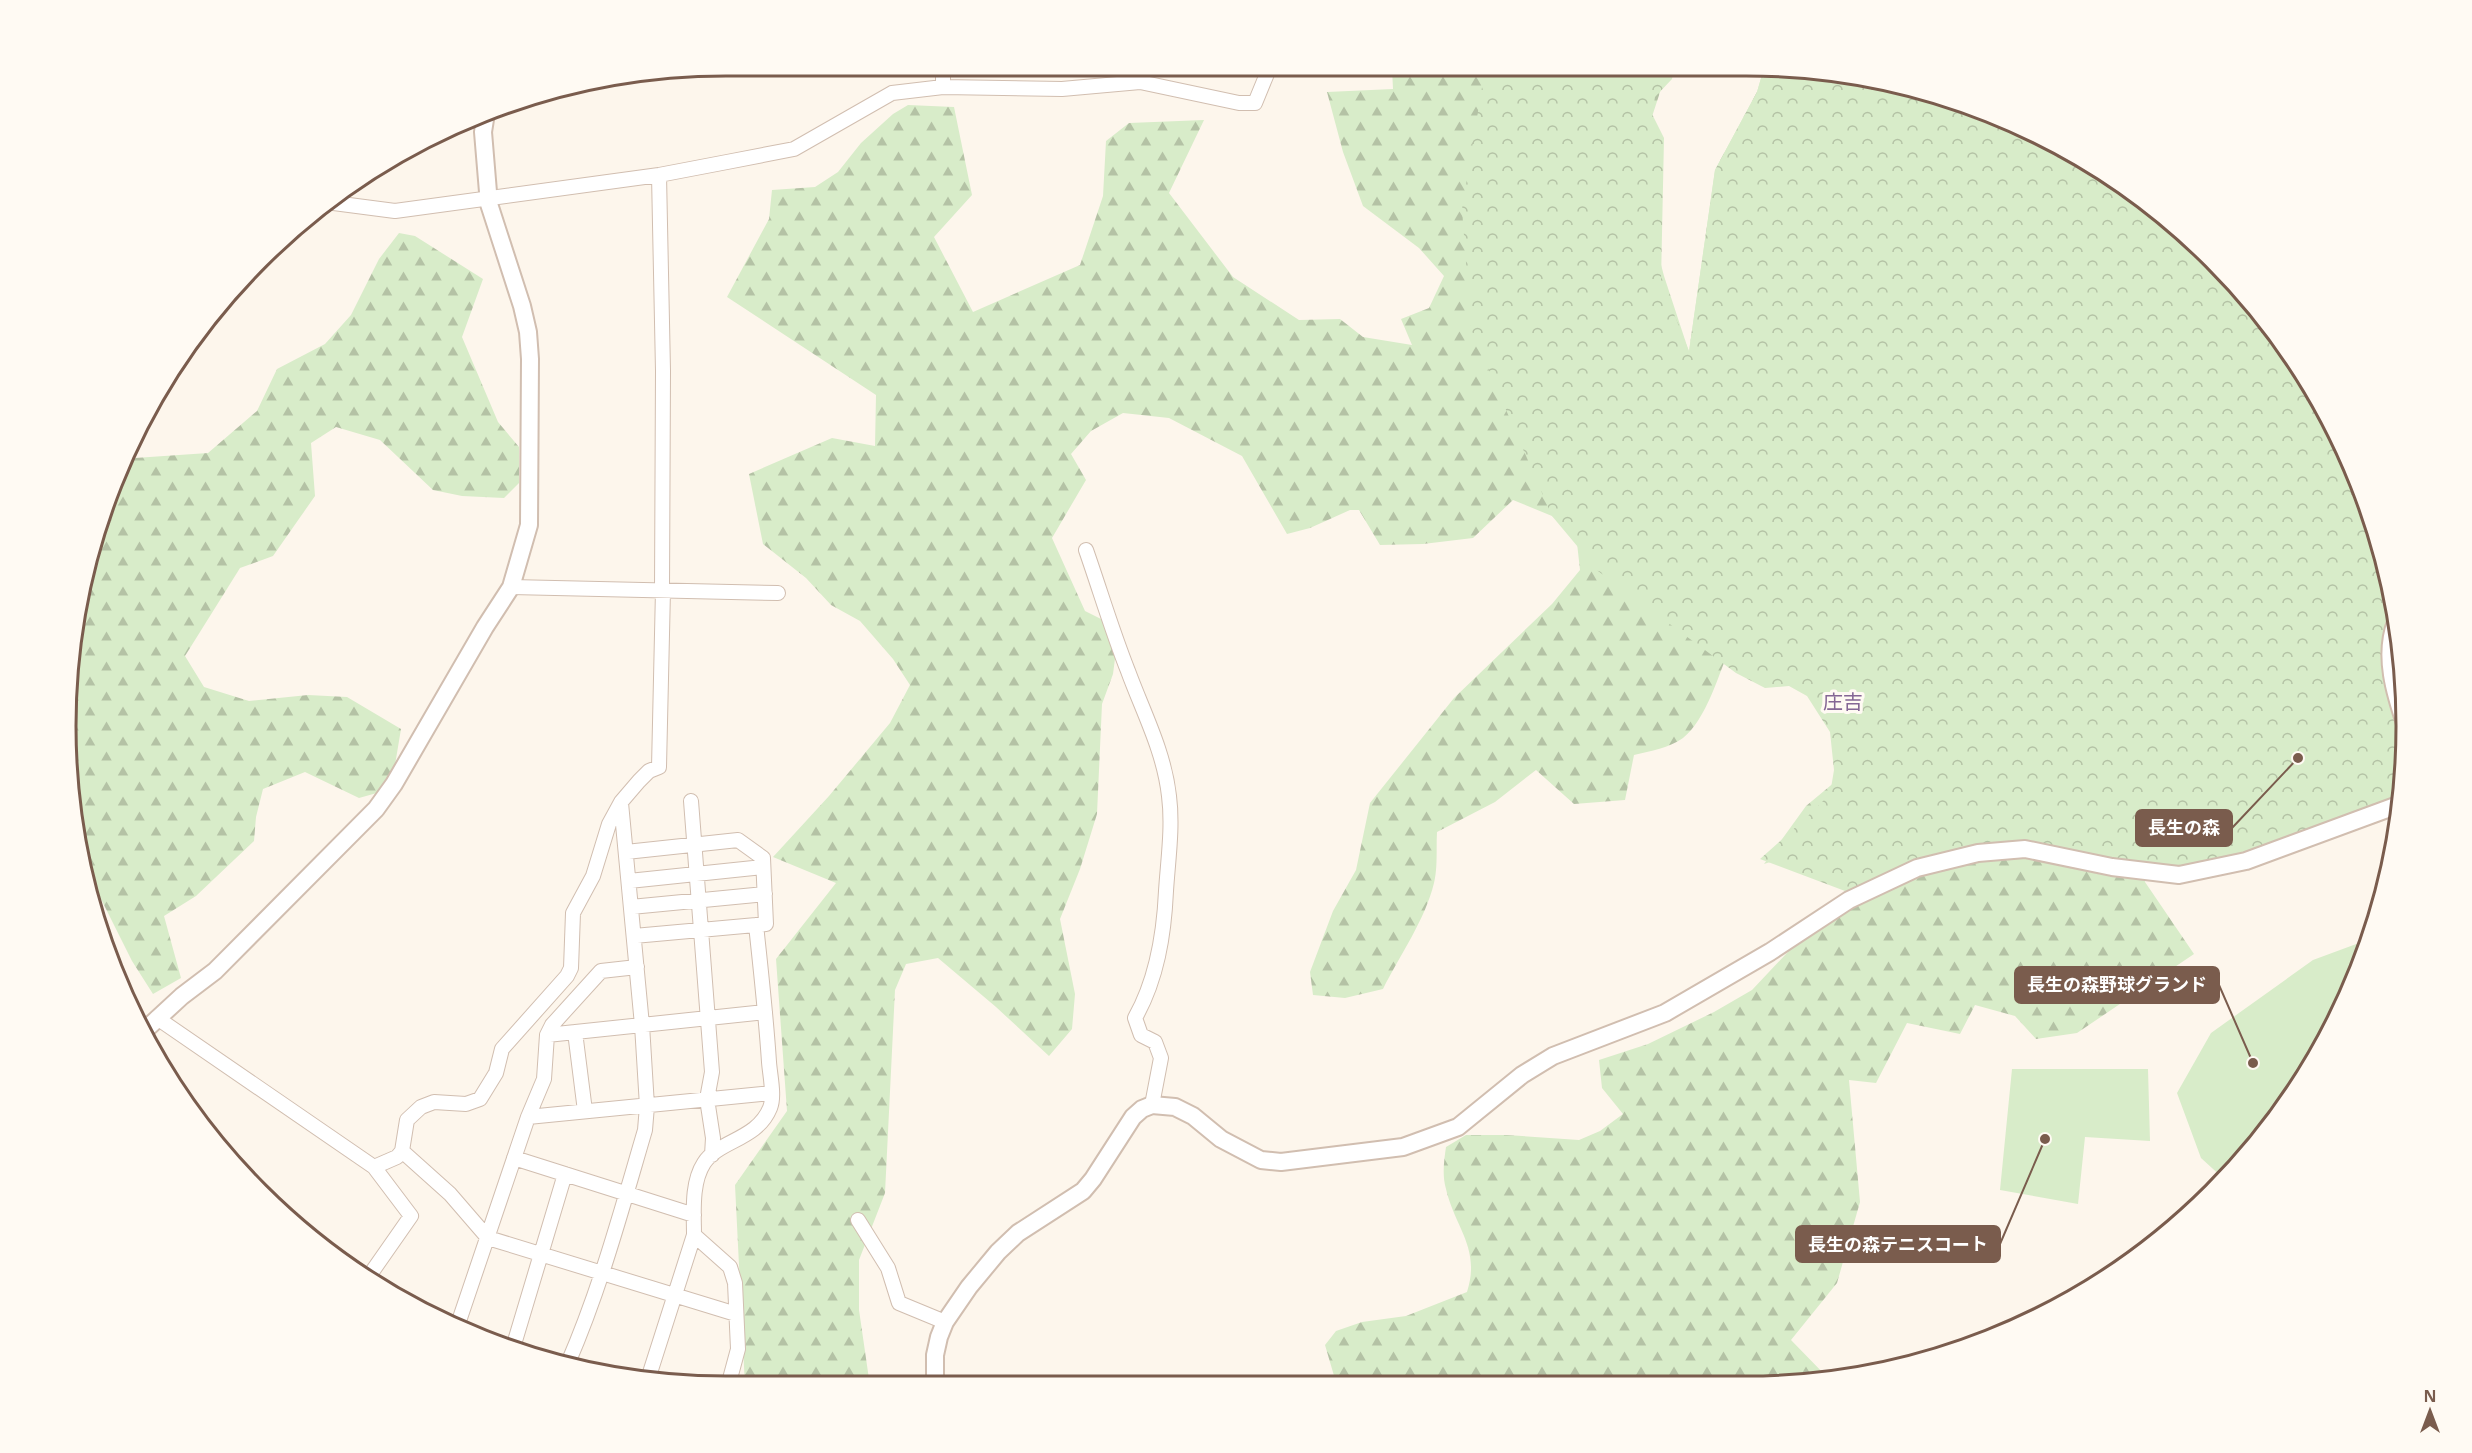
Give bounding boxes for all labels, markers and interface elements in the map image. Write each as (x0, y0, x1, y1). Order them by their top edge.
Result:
district label: 庄吉 (1823, 688, 1863, 715)
callout: 長生の森 (2136, 810, 2232, 846)
text: 長生の森 (2148, 815, 2220, 839)
callout: 長生の森野球グランド (2015, 967, 2219, 1003)
text: 長生の森野球グランド (2027, 972, 2207, 996)
callout: 長生の森テニスコート (1796, 1226, 2000, 1262)
text: 長生の森テニスコート (1808, 1232, 1988, 1256)
north arrow (2400, 1381, 2460, 1441)
text: N (2423, 1385, 2437, 1407)

